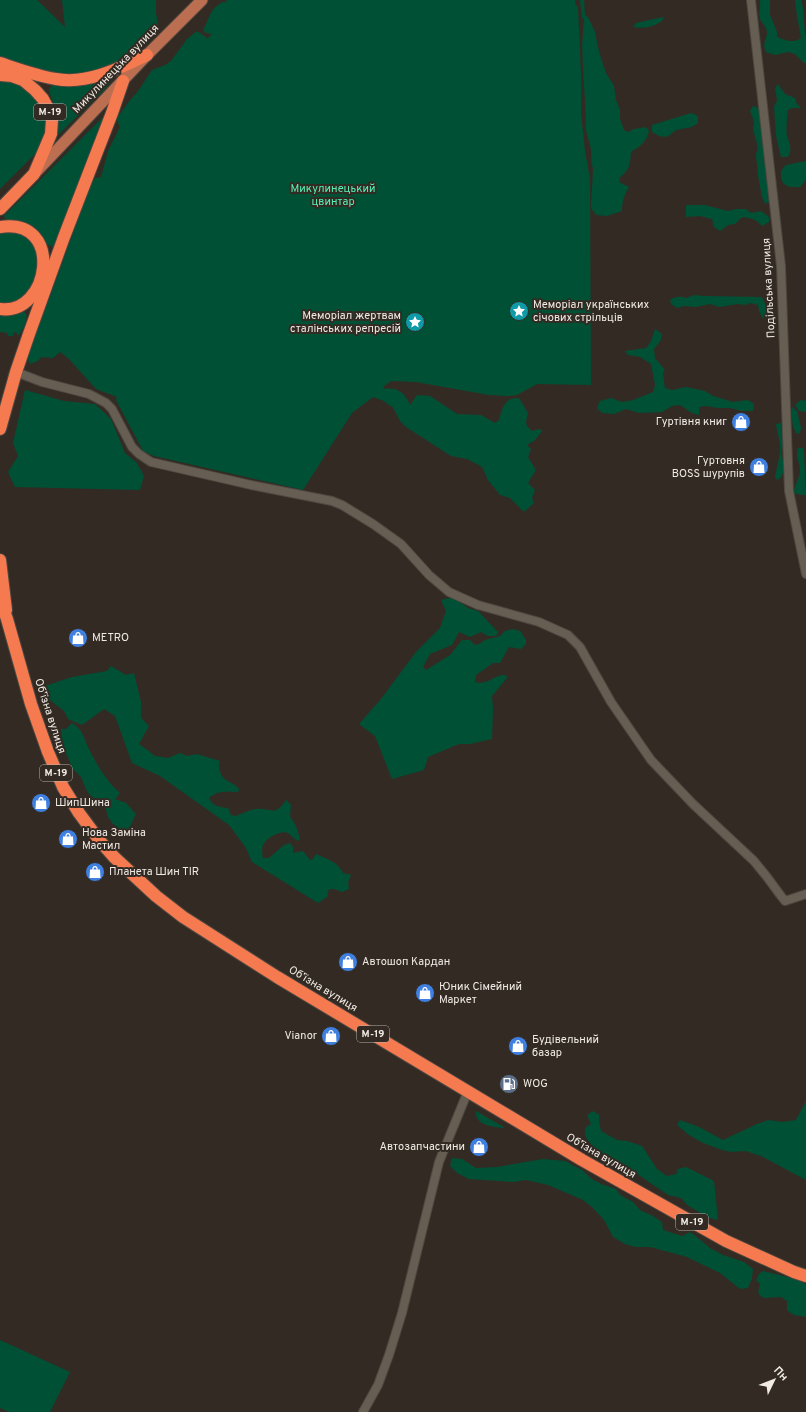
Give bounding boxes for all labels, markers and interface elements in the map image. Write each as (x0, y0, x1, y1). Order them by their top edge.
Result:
street label: Микулинецька вулиця (70, 22, 162, 116)
road number: М-19 (34, 104, 66, 120)
park label: Микулинецький цвинтар (290, 182, 376, 209)
street label: Подільська вулиця (759, 238, 779, 338)
place label: Меморіал українських січових стрільців (533, 298, 650, 325)
place icon: Меморіал українських січових стрільців (508, 300, 530, 322)
place label: Меморіал жертвам сталінських репресій (290, 309, 401, 336)
place icon: Меморіал жертвам сталінських репресій (404, 311, 426, 333)
shop icon: Гуртівня книг (730, 411, 752, 433)
place label: Гуртівня книг (656, 415, 727, 429)
place label: Гуртовня BOSS шурупів (672, 454, 745, 481)
shop icon: Гуртовня BOSS шурупів (748, 456, 770, 478)
shop icon: METRO (67, 627, 89, 649)
place label: METRO (92, 631, 129, 645)
street label: Обʼїзна вулиця (31, 677, 69, 755)
road number: М-19 (40, 765, 72, 781)
shop icon: ШипШина (30, 792, 52, 814)
place label: ШипШина (55, 796, 110, 810)
place label: Нова Заміна Мастил (82, 826, 146, 853)
shop icon: Нова Заміна Мастил (57, 828, 79, 850)
shop icon: Планета Шин TIR (84, 861, 106, 883)
place label: Планета Шин TIR (109, 865, 199, 879)
shop icon: Автошоп Кардан (337, 951, 359, 973)
place label: Автошоп Кардан (362, 955, 450, 969)
street label: Обʼїзна вулиця (286, 963, 360, 1015)
place label: Юник Сімейний Маркет (439, 980, 522, 1007)
shop icon: Юник Сімейний Маркет (414, 982, 436, 1004)
shop icon: Vianor (320, 1025, 342, 1047)
road number: М-19 (357, 1026, 389, 1042)
place label: Vianor (284, 1029, 318, 1043)
place label: Будівельний базар (532, 1033, 599, 1060)
shop icon: Будівельний базар (507, 1035, 529, 1057)
fuel station icon: WOG (498, 1073, 520, 1095)
place label: WOG (523, 1077, 548, 1091)
street label: Обʼїзна вулиця (564, 1130, 638, 1182)
shop icon: Автозапчастини (468, 1136, 490, 1158)
place label: Автозапчастини (379, 1140, 465, 1154)
road number: М-19 (676, 1214, 708, 1230)
north arrow (754, 1360, 794, 1400)
text: Пн (770, 1364, 791, 1384)

